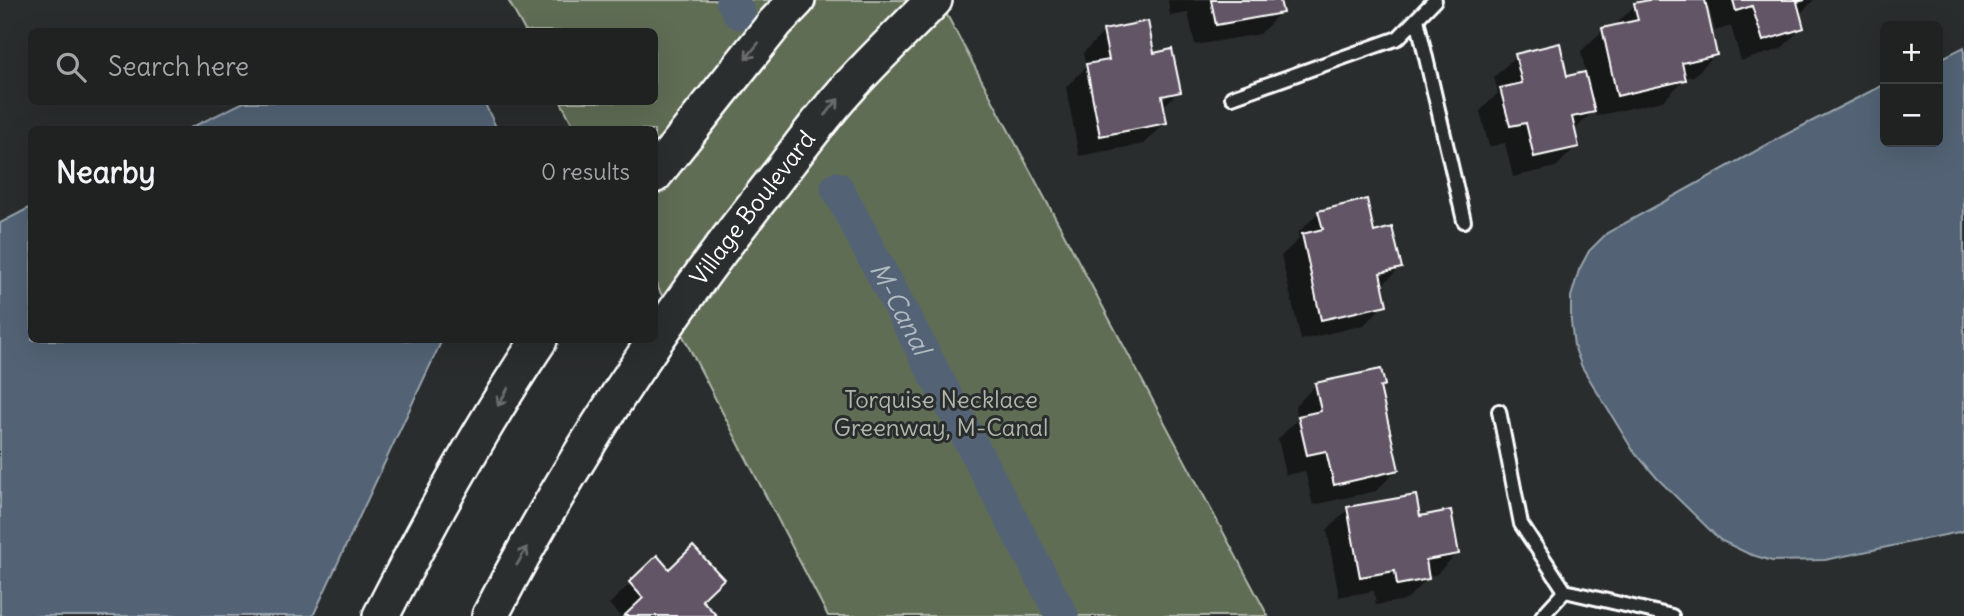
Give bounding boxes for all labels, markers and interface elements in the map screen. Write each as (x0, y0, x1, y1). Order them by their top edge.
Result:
map controls (1880, 21, 1943, 147)
button: + (1880, 21, 1943, 84)
search box (28, 28, 658, 105)
one-way arrow (745, 42, 760, 60)
icon: search (52, 48, 90, 86)
text: Search here (108, 50, 249, 83)
button: − (1880, 84, 1943, 147)
one-way arrow (824, 99, 840, 117)
street label: Village Boulevard (683, 124, 821, 291)
text: Nearby (56, 153, 156, 191)
text: 0 results (541, 157, 630, 186)
water label: M-Canal (863, 256, 940, 363)
park label: Torquise Necklace Greenway, M-Canal (834, 384, 1048, 442)
one-way arrow (495, 386, 509, 406)
one-way arrow (516, 546, 530, 566)

